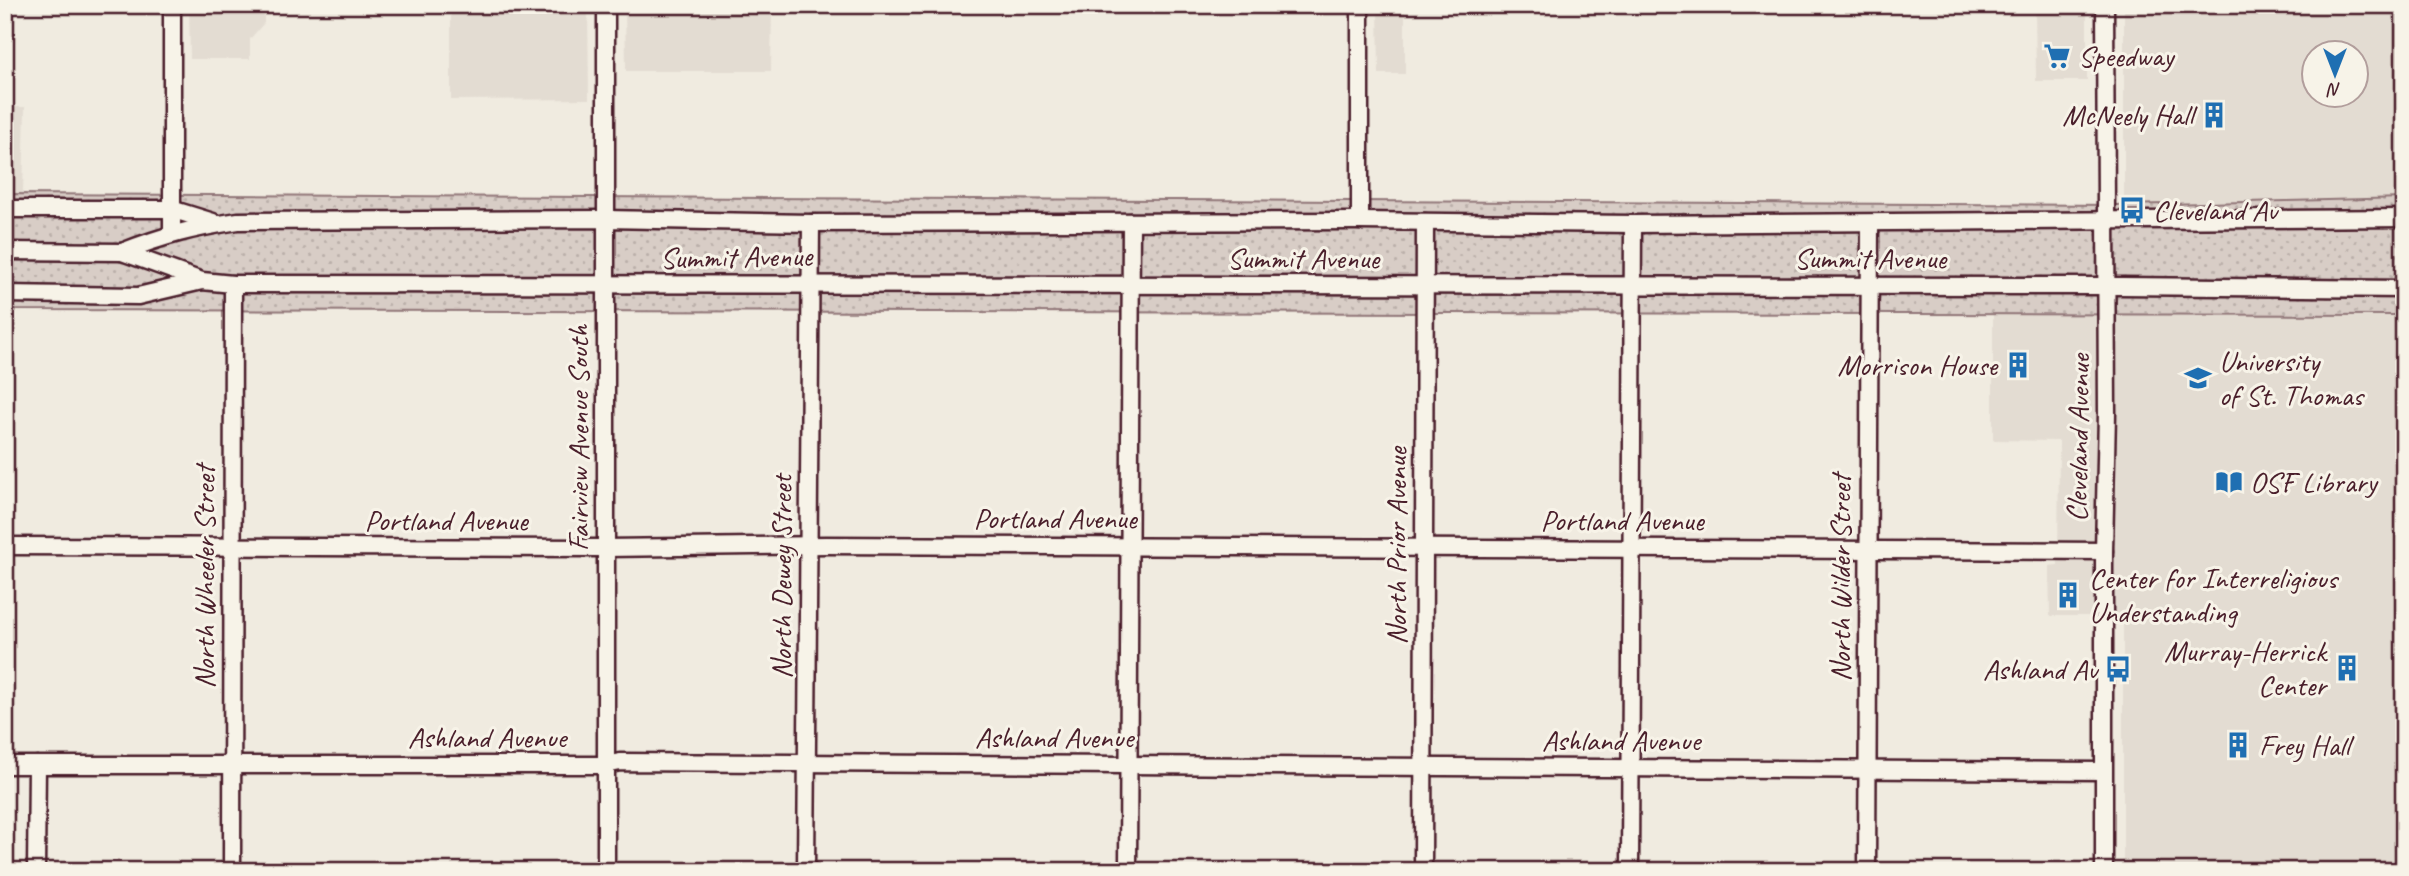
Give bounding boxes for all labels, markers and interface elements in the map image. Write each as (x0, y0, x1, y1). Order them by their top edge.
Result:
place label: Speedway (2078, 37, 2176, 75)
north arrow (2300, 38, 2370, 108)
supermarket icon: Speedway (2042, 41, 2072, 71)
text: N (2326, 78, 2341, 102)
place label: McNeely Hall (2062, 96, 2198, 134)
building icon: McNeely Hall (2199, 100, 2229, 130)
place label: Cleveland Av (2153, 191, 2280, 229)
bus stop icon: Cleveland Av (2117, 195, 2147, 225)
street label: Summit Avenue (660, 237, 815, 277)
street label: Summit Avenue (1227, 239, 1381, 277)
street label: Summit Avenue (1794, 239, 1948, 277)
street label: Fairview Avenue South (559, 323, 597, 551)
place label: University of St. Thomas (2219, 342, 2366, 414)
place label: Morrison House (1837, 346, 1999, 384)
building icon: Morrison House (2003, 350, 2033, 380)
street label: Cleveland Avenue (2058, 352, 2099, 522)
school or university icon: University of St. Thomas (2183, 363, 2213, 393)
street label: North Prior Avenue (1377, 445, 1415, 645)
street label: North Wheeler Street (185, 461, 223, 689)
place label: OSF Library (2250, 463, 2379, 501)
library icon: OSF Library (2214, 467, 2244, 497)
street label: North Wilder Street (1821, 470, 1859, 682)
street label: North Dewey Street (762, 472, 800, 679)
street label: Portland Avenue (974, 499, 1139, 537)
street label: Portland Avenue (365, 501, 530, 539)
street label: Portland Avenue (1541, 501, 1706, 539)
place label: Center for Interreligious Understanding (2089, 559, 2340, 631)
building icon: Center for Interreligious Understanding (2053, 580, 2083, 610)
place label: Murray-Herrick Center (2164, 632, 2328, 704)
place label: Ashland Av (1983, 650, 2100, 688)
building icon: Murray-Herrick Center (2332, 653, 2362, 683)
bus stop icon: Ashland Av (2103, 654, 2133, 684)
street label: Ashland Avenue (408, 718, 568, 756)
street label: Ashland Avenue (975, 718, 1135, 756)
street label: Ashland Avenue (1542, 721, 1702, 759)
place label: Frey Hall (2259, 726, 2354, 764)
building icon: Frey Hall (2223, 730, 2253, 760)

